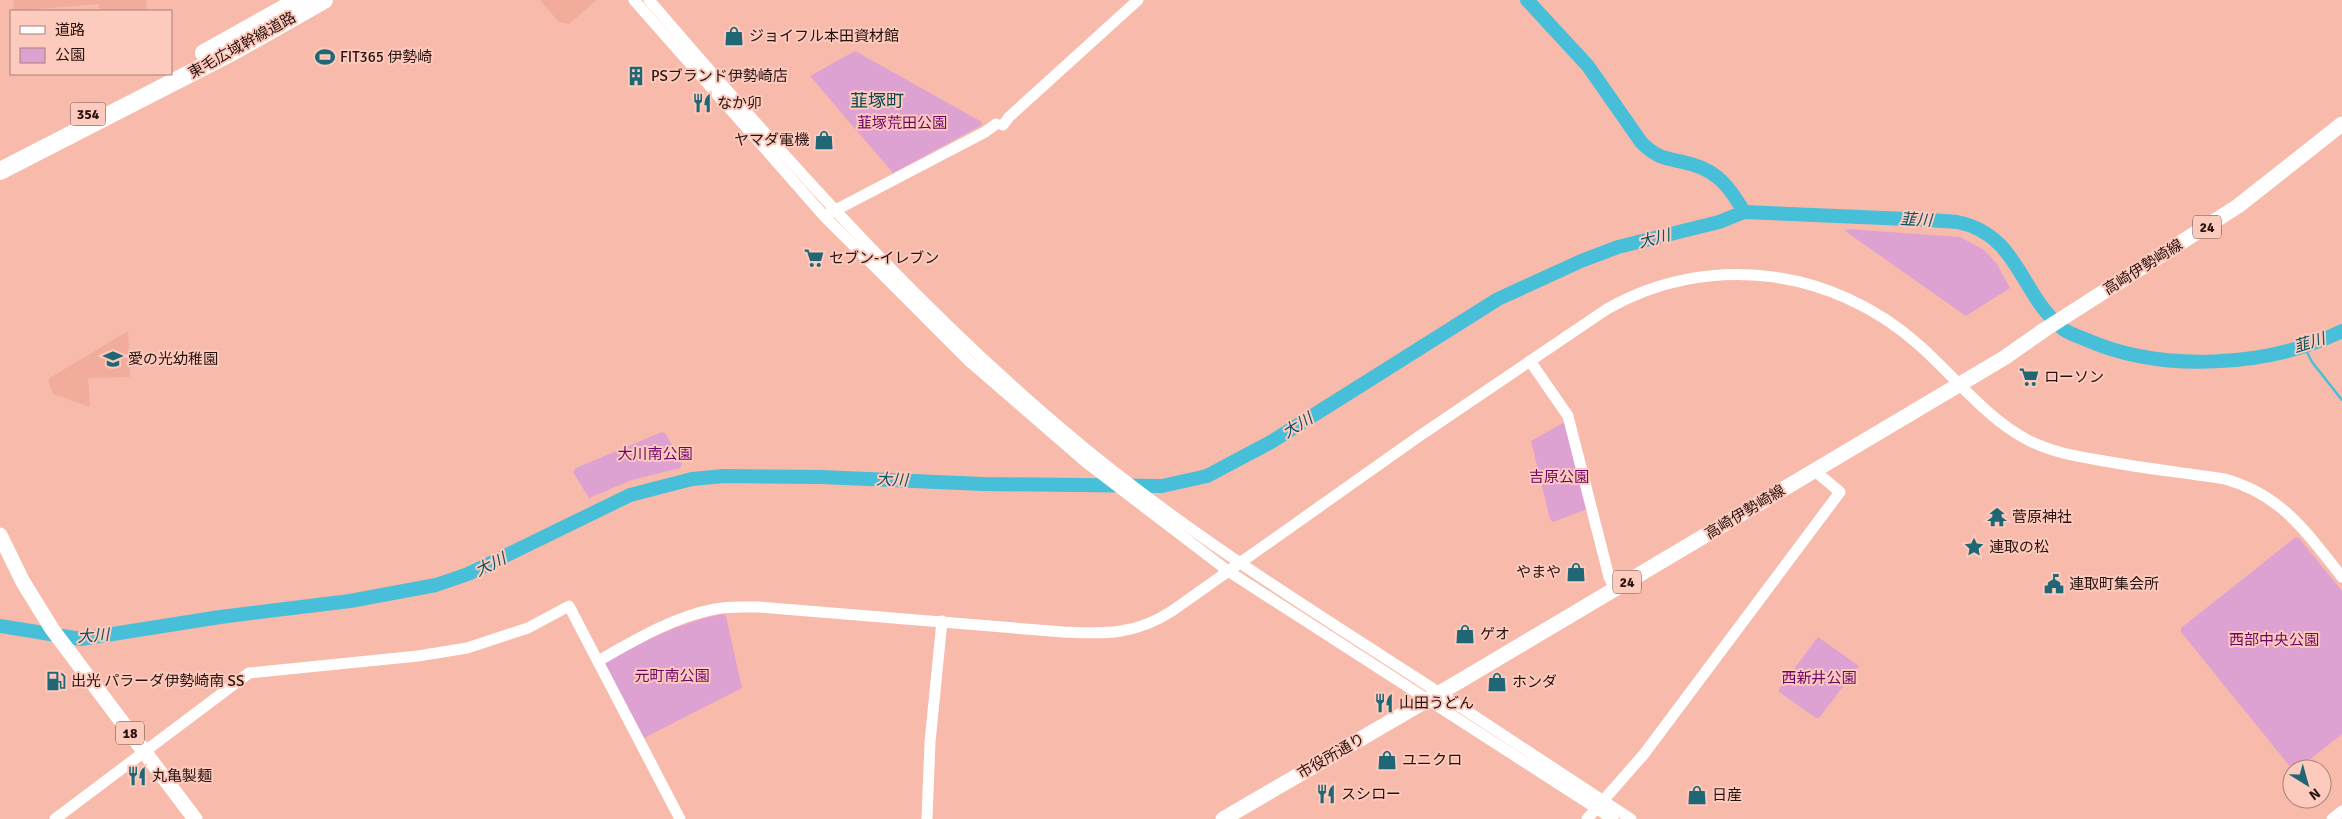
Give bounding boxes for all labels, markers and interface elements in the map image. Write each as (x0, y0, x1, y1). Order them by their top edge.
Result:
street label: 東毛広域幹線道路 (185, 8, 299, 82)
legend (10, 10, 172, 75)
text: 道路 (55, 21, 85, 39)
shop icon: ジョイフル本田資材館 (723, 25, 745, 47)
place label: ジョイフル本田資材館 (749, 27, 899, 45)
text: 公園 (55, 46, 85, 64)
sports icon: FIT365 伊勢崎 (314, 46, 336, 68)
place label: FIT365 伊勢崎 (340, 48, 432, 66)
building icon: PSブランド伊勢崎店 (625, 65, 647, 87)
place label: PSブランド伊勢崎店 (651, 67, 788, 85)
district label: 韮塚町 (850, 90, 904, 112)
restaurant icon: なか卯 (691, 92, 713, 114)
place label: なか卯 (717, 94, 762, 112)
road number: 354 (70, 102, 106, 126)
park label: 韮塚荒田公園 (857, 114, 947, 132)
shop icon: ヤマダ電機 (813, 129, 835, 151)
place label: ヤマダ電機 (734, 131, 809, 149)
water label: 韮川 (1899, 209, 1934, 231)
road number: 24 (2193, 216, 2221, 238)
water label: 大川 (1636, 225, 1674, 253)
street label: 高崎伊勢崎線 (2100, 236, 2186, 298)
supermarket icon: セブン-イレブン (803, 247, 825, 269)
place label: セブン-イレブン (829, 249, 939, 267)
water label: 韮川 (2291, 328, 2329, 357)
school or university icon: 愛の光幼稚園 (102, 348, 124, 370)
place label: 愛の光幼稚園 (128, 350, 218, 368)
supermarket icon: ローソン (2018, 366, 2040, 388)
place label: ローソン (2044, 368, 2104, 386)
water label: 大川 (1279, 408, 1318, 443)
park label: 大川南公園 (617, 445, 693, 463)
park label: 吉原公園 (1529, 468, 1589, 486)
water label: 大川 (876, 469, 910, 491)
street label: 高崎伊勢崎線 (1702, 481, 1788, 543)
temple icon: 菅原神社 (1986, 506, 2008, 528)
place label: 菅原神社 (2012, 508, 2072, 526)
place icon: 連取の松 (1963, 536, 1985, 558)
place label: 連取の松 (1989, 538, 2049, 556)
water label: 大川 (472, 548, 511, 581)
shop icon: やまや (1565, 561, 1587, 583)
place label: やまや (1516, 563, 1561, 581)
road number: 24 (1613, 570, 1641, 594)
public building icon: 連取町集会所 (2043, 573, 2065, 595)
place label: 連取町集会所 (2069, 575, 2159, 593)
shop icon: ゲオ (1454, 623, 1476, 645)
water label: 大川 (76, 625, 112, 647)
place label: ゲオ (1480, 625, 1510, 643)
park label: 西部中央公園 (2229, 631, 2319, 649)
park label: 元町南公園 (634, 667, 710, 685)
park label: 西新井公園 (1781, 669, 1857, 687)
fuel station icon: 出光 パラーダ伊勢崎南 SS (45, 670, 67, 692)
shop icon: ホンダ (1486, 671, 1508, 693)
place label: 出光 パラーダ伊勢崎南 SS (71, 672, 244, 690)
place label: ホンダ (1512, 673, 1557, 691)
restaurant icon: 山田うどん (1373, 692, 1395, 714)
place label: 山田うどん (1399, 694, 1474, 712)
road number: 18 (116, 721, 144, 744)
street label: 市役所通り (1294, 729, 1368, 783)
shop icon: ユニクロ (1376, 749, 1398, 771)
place label: ユニクロ (1402, 751, 1462, 769)
north arrow (2282, 759, 2332, 809)
restaurant icon: 丸亀製麺 (126, 765, 148, 787)
place label: 丸亀製麺 (152, 767, 212, 785)
restaurant icon: スシロー (1315, 783, 1337, 805)
shop icon: 日産 (1686, 784, 1708, 806)
text: N (2306, 784, 2324, 804)
place label: スシロー (1341, 785, 1401, 803)
place label: 日産 (1712, 786, 1742, 804)

